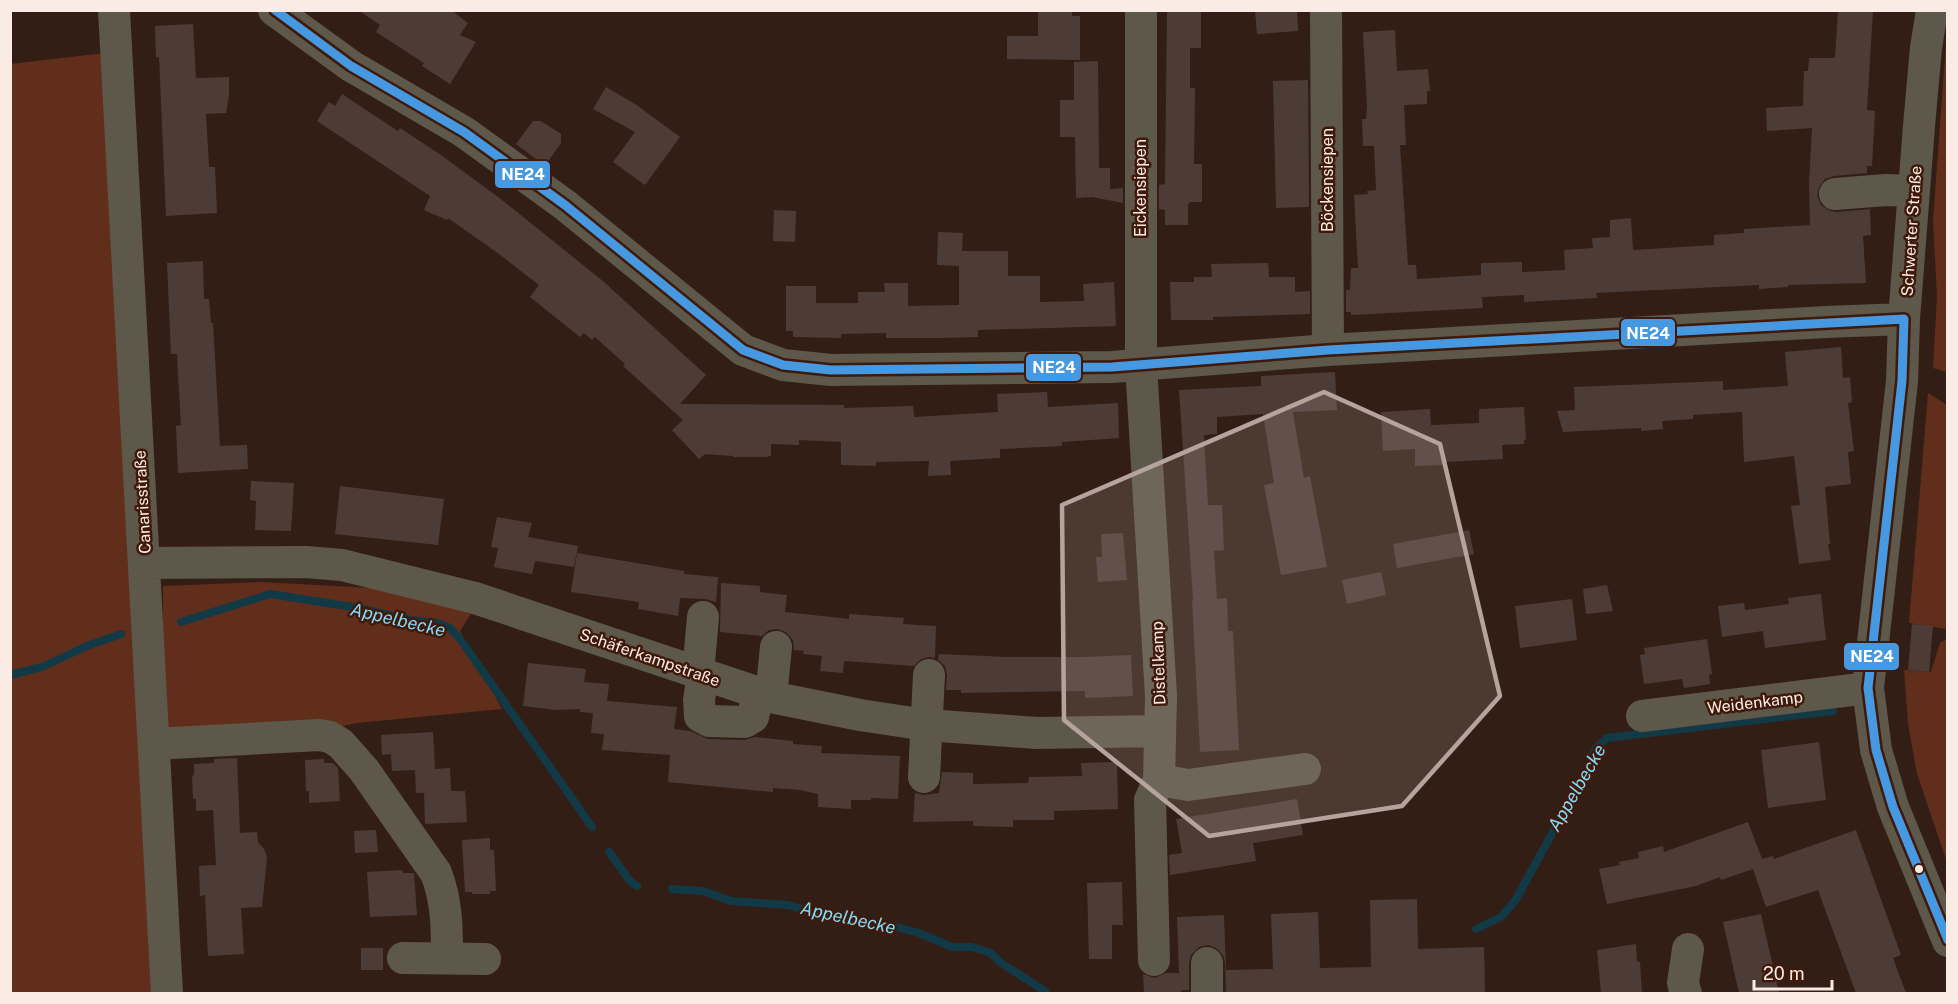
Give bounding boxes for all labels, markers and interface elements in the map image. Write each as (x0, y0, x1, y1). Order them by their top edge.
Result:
street label: Böckensiepen (1318, 128, 1337, 232)
street label: Eickensiepen (1131, 139, 1150, 237)
line badge: NE24 (494, 160, 551, 189)
text: NE24 (501, 165, 545, 184)
street label: Schwerter Straße (1897, 165, 1926, 297)
line badge: NE24 (1620, 318, 1676, 347)
text: NE24 (1626, 324, 1670, 343)
line badge: NE24 (1025, 353, 1082, 382)
text: NE24 (1032, 358, 1076, 377)
street label: Canarisstraße (130, 450, 155, 554)
water label: Appelbecke (349, 598, 448, 641)
street label: Distelkamp (1148, 621, 1169, 705)
street label: Schäferkampstraße (577, 625, 722, 690)
line badge: NE24 (1843, 642, 1900, 671)
text: NE24 (1850, 647, 1894, 666)
street label: Weidenkamp (1706, 687, 1804, 718)
water label: Appelbecke (1543, 740, 1610, 835)
unlabelled marker (1913, 863, 1925, 875)
water label: Appelbecke (799, 897, 898, 938)
scale bar (1754, 953, 1832, 991)
text: 20 m (1763, 963, 1805, 984)

